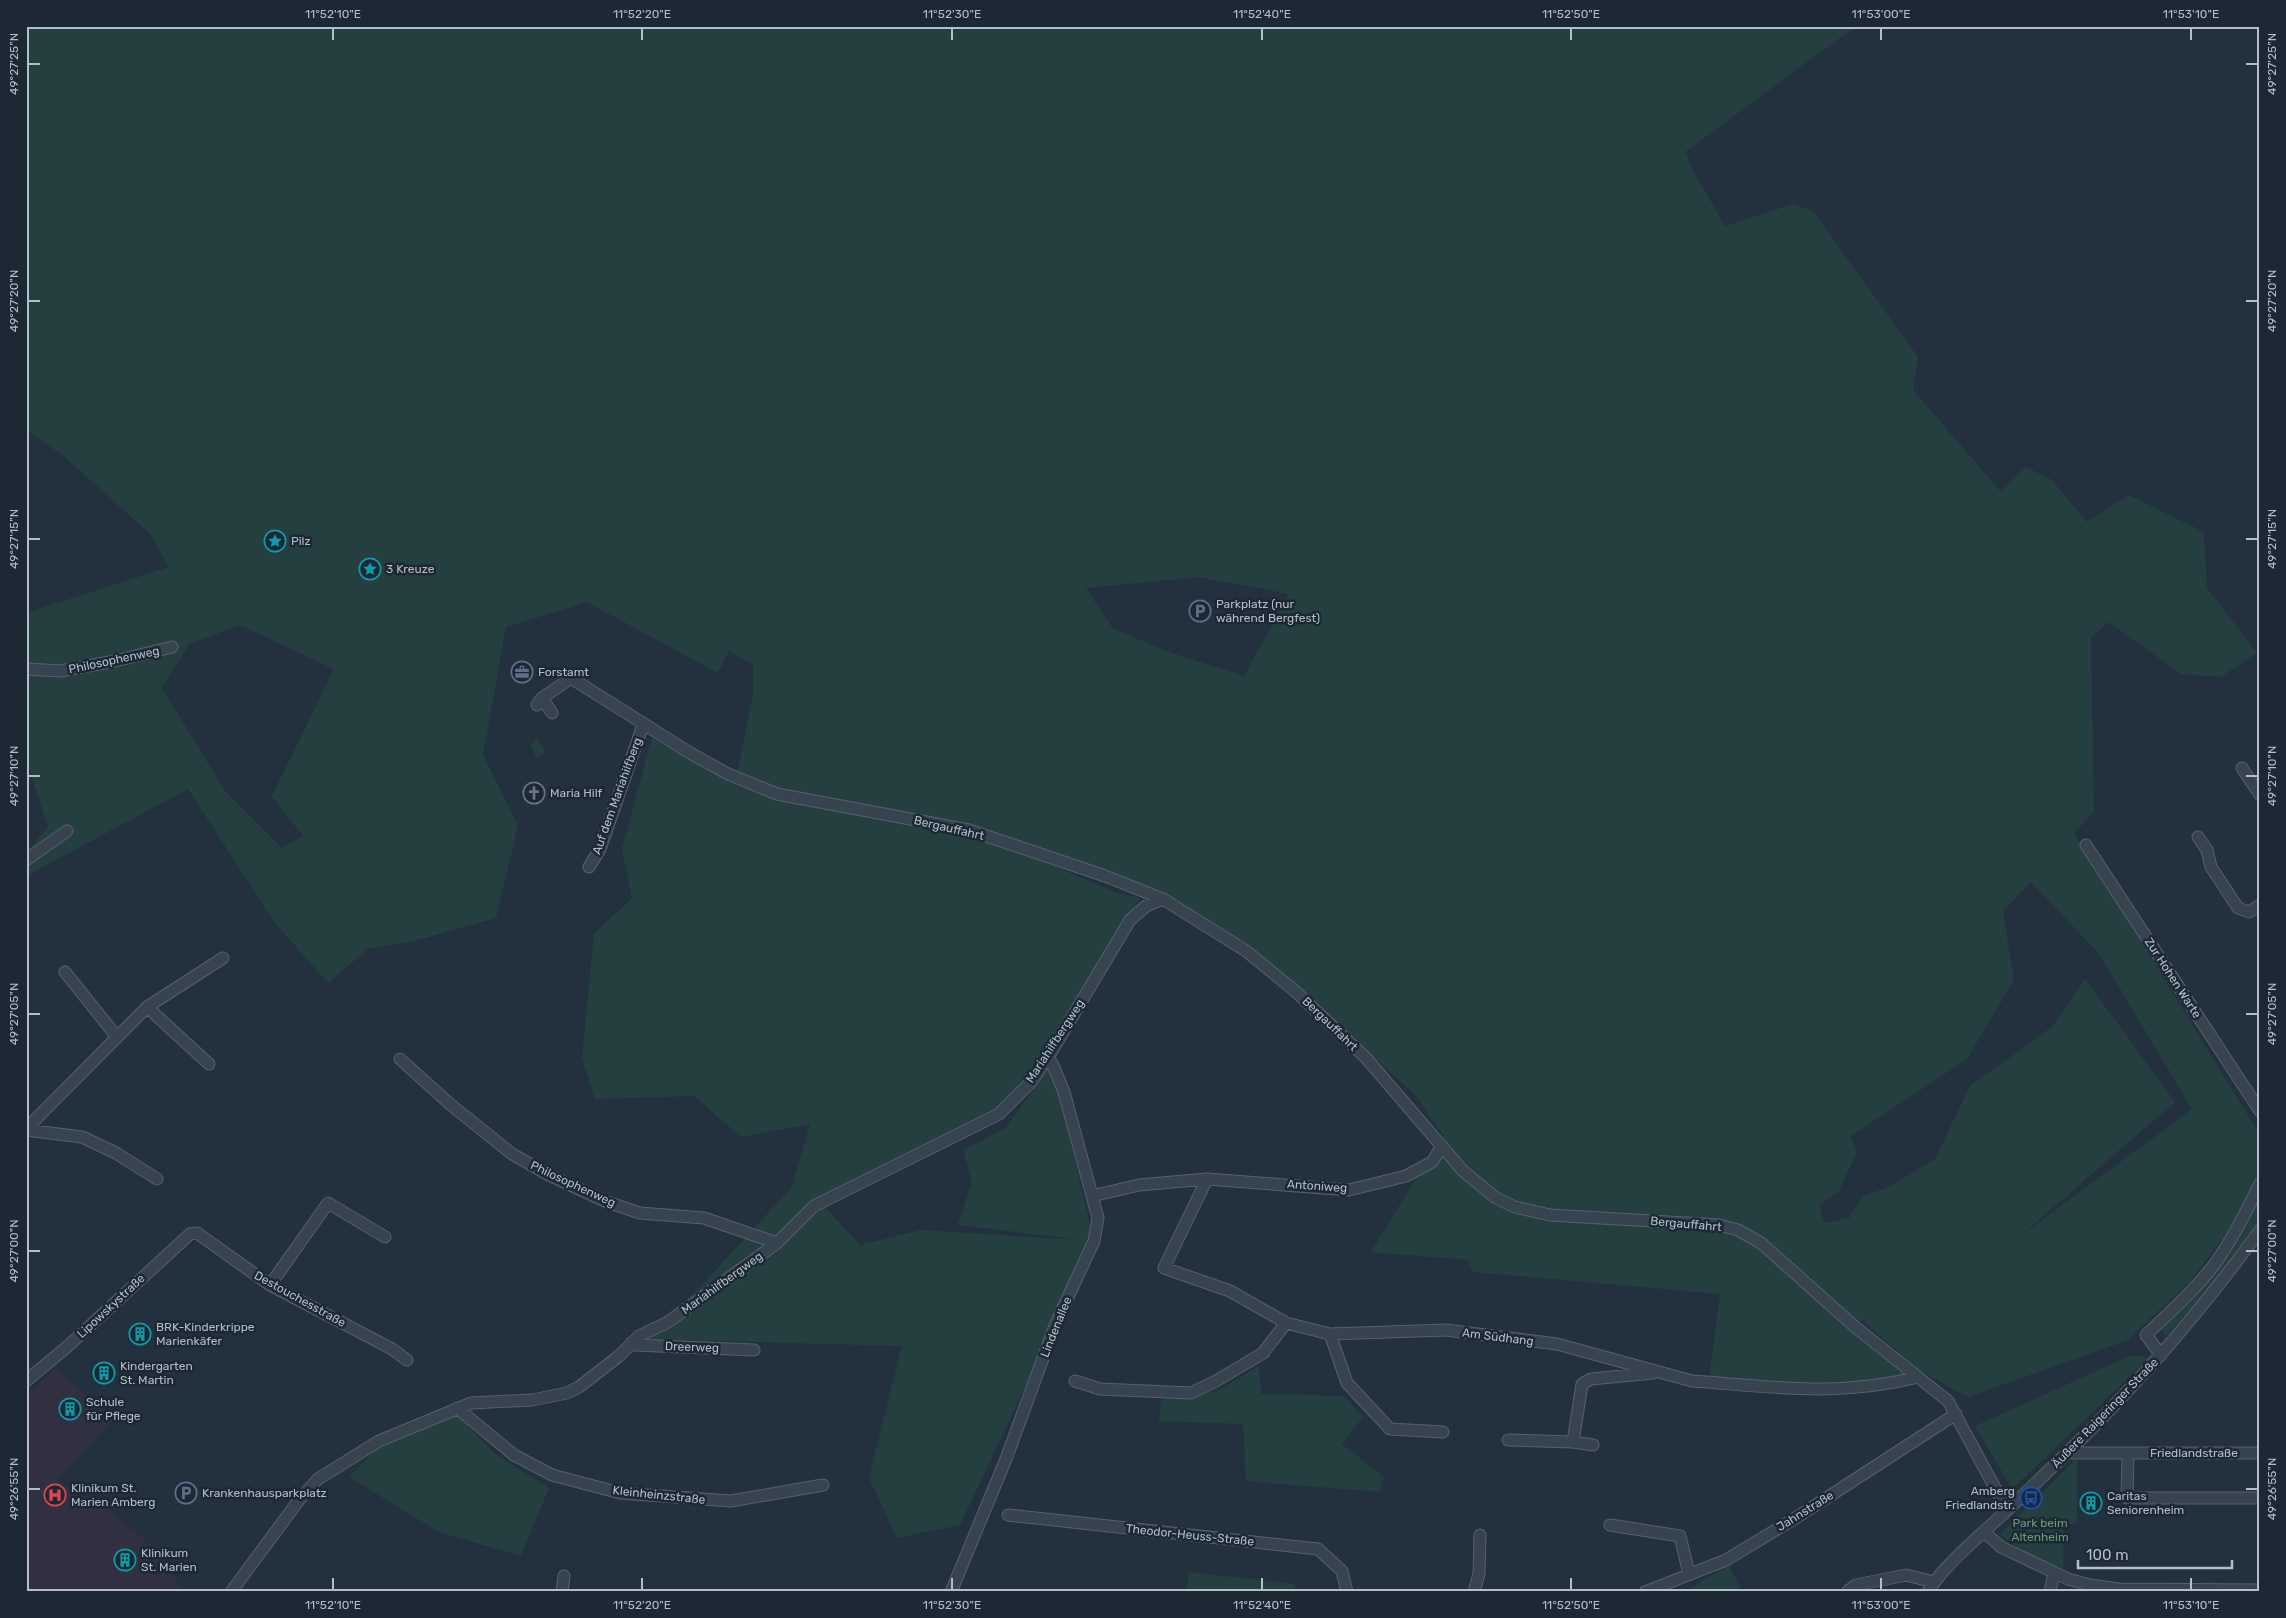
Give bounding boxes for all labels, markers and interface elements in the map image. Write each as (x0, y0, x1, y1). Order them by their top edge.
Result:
text: 11°52'10"E (305, 7, 361, 21)
text: 11°52'20"E (613, 7, 671, 21)
text: 11°52'30"E (923, 7, 981, 21)
text: 11°52'40"E (1233, 7, 1291, 21)
text: 11°52'50"E (1542, 7, 1600, 21)
text: 11°53'00"E (1852, 7, 1910, 21)
text: 11°53'10"E (2163, 7, 2219, 21)
text: 49°27'25"N (7, 33, 21, 95)
text: 49°27'25"N (2265, 33, 2279, 95)
text: 49°27'20"N (7, 270, 21, 332)
text: 49°27'20"N (2265, 270, 2279, 332)
text: 49°27'15"N (7, 509, 21, 569)
text: 49°27'15"N (2265, 509, 2279, 569)
place icon: Pilz (263, 529, 287, 553)
place label: Pilz (291, 534, 311, 548)
place icon: 3 Kreuze (358, 557, 382, 581)
place label: 3 Kreuze (386, 562, 435, 576)
place label: Parkplatz (nur während Bergfest) (1216, 597, 1320, 625)
parking icon: Parkplatz (nur während Bergfest) (1188, 599, 1212, 623)
street label: Philosophenweg (67, 644, 161, 676)
office icon: Forstamt (510, 660, 534, 684)
place label: Forstamt (538, 665, 589, 679)
street label: Auf dem Mariahilfberg (589, 736, 645, 856)
text: 49°27'10"N (7, 746, 21, 806)
text: 49°27'10"N (2265, 746, 2279, 806)
church icon: Maria Hilf (522, 781, 546, 805)
place label: Maria Hilf (550, 786, 603, 800)
street label: Bergauffahrt (913, 813, 986, 843)
street label: Zur Hohen Warte (2142, 935, 2204, 1021)
text: 49°27'05"N (7, 983, 21, 1045)
text: 49°27'05"N (2265, 983, 2279, 1045)
street label: Bergauffahrt (1299, 994, 1361, 1054)
street label: Mariahilfbergweg (1023, 997, 1087, 1085)
street label: Philosophenweg (528, 1158, 618, 1210)
street label: Antoniweg (1286, 1177, 1348, 1195)
street label: Bergauffahrt (1650, 1214, 1723, 1234)
text: 49°27'00"N (7, 1219, 21, 1283)
text: 49°27'00"N (2265, 1219, 2279, 1283)
street label: Mariahilfbergweg (679, 1249, 765, 1317)
street label: Destouchesstraße (252, 1268, 348, 1330)
street label: Lipowskystraße (74, 1271, 148, 1341)
street label: Lindenallee (1038, 1294, 1075, 1359)
place label: BRK-Kinderkrippe Marienkäfer (156, 1320, 255, 1348)
building icon: BRK-Kinderkrippe Marienkäfer (128, 1322, 152, 1346)
street label: Am Südhang (1461, 1326, 1535, 1348)
street label: Dreerweg (665, 1339, 719, 1355)
street label: Äußere Raigeringer Straße (2049, 1355, 2161, 1471)
place label: Kindergarten St. Martin (120, 1359, 193, 1387)
building icon: Kindergarten St. Martin (92, 1361, 116, 1385)
place label: Schule für Pflege (86, 1395, 141, 1423)
building icon: Schule für Pflege (58, 1397, 82, 1421)
street label: Friedlandstraße (2150, 1446, 2238, 1460)
text: 49°26'55"N (7, 1458, 21, 1520)
text: 49°26'55"N (2265, 1458, 2279, 1520)
place label: Klinikum St. Marien Amberg (71, 1481, 155, 1509)
parking icon: Krankenhausparkplatz (174, 1481, 198, 1505)
hospital icon: Klinikum St. Marien Amberg (43, 1483, 67, 1507)
street label: Kleinheinzstraße (612, 1483, 706, 1507)
place label: Amberg Friedlandstr. (1945, 1484, 2015, 1512)
place label: Krankenhausparkplatz (202, 1486, 327, 1500)
bus stop icon: Amberg Friedlandstr. (2019, 1486, 2043, 1510)
street label: Jahnstraße (1774, 1488, 1836, 1534)
place label: Caritas Seniorenheim (2107, 1489, 2184, 1517)
building icon: Caritas Seniorenheim (2079, 1491, 2103, 1515)
park label: Park beim Altenheim (2011, 1516, 2069, 1544)
street label: Theodor-Heuss-Straße (1125, 1521, 1255, 1549)
scale bar (2078, 1538, 2232, 1570)
place label: Klinikum St. Marien (141, 1546, 197, 1574)
text: 100 m (2086, 1546, 2128, 1564)
building icon: Klinikum St. Marien (113, 1548, 137, 1572)
text: 11°52'10"E (305, 1598, 361, 1612)
text: 11°52'20"E (613, 1598, 671, 1612)
text: 11°52'30"E (923, 1598, 981, 1612)
text: 11°52'40"E (1233, 1598, 1291, 1612)
text: 11°52'50"E (1542, 1598, 1600, 1612)
text: 11°53'00"E (1852, 1598, 1910, 1612)
text: 11°53'10"E (2163, 1598, 2219, 1612)

